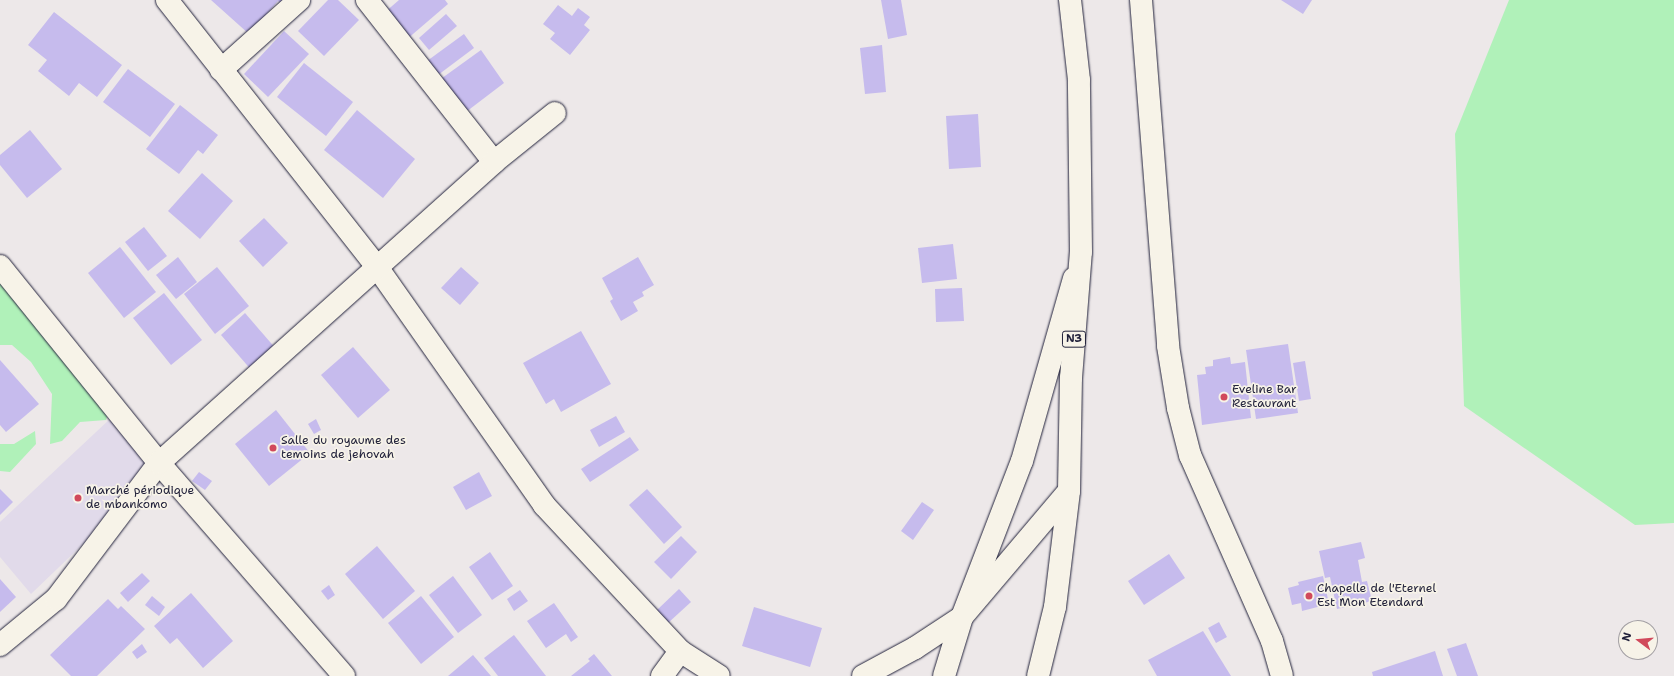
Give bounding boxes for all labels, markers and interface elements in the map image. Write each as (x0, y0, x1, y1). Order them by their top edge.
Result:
road number: N3 (1061, 330, 1087, 348)
place label: Eveline Bar Restaurant (1232, 383, 1297, 411)
marker: Eveline Bar Restaurant (1219, 392, 1229, 402)
place label: Salle du royaume des temoins de jehovah (281, 434, 406, 462)
marker: Salle du royaume des temoins de jehovah (268, 443, 278, 453)
place label: Marché périodique de mbankomo (86, 484, 194, 512)
marker: Marché périodique de mbankomo (73, 493, 83, 503)
place label: Chapelle de l'Eternel Est Mon Etendard (1317, 582, 1436, 610)
marker: Chapelle de l'Eternel Est Mon Etendard (1304, 591, 1314, 601)
north arrow (1618, 620, 1658, 660)
text: N (1619, 631, 1635, 643)

